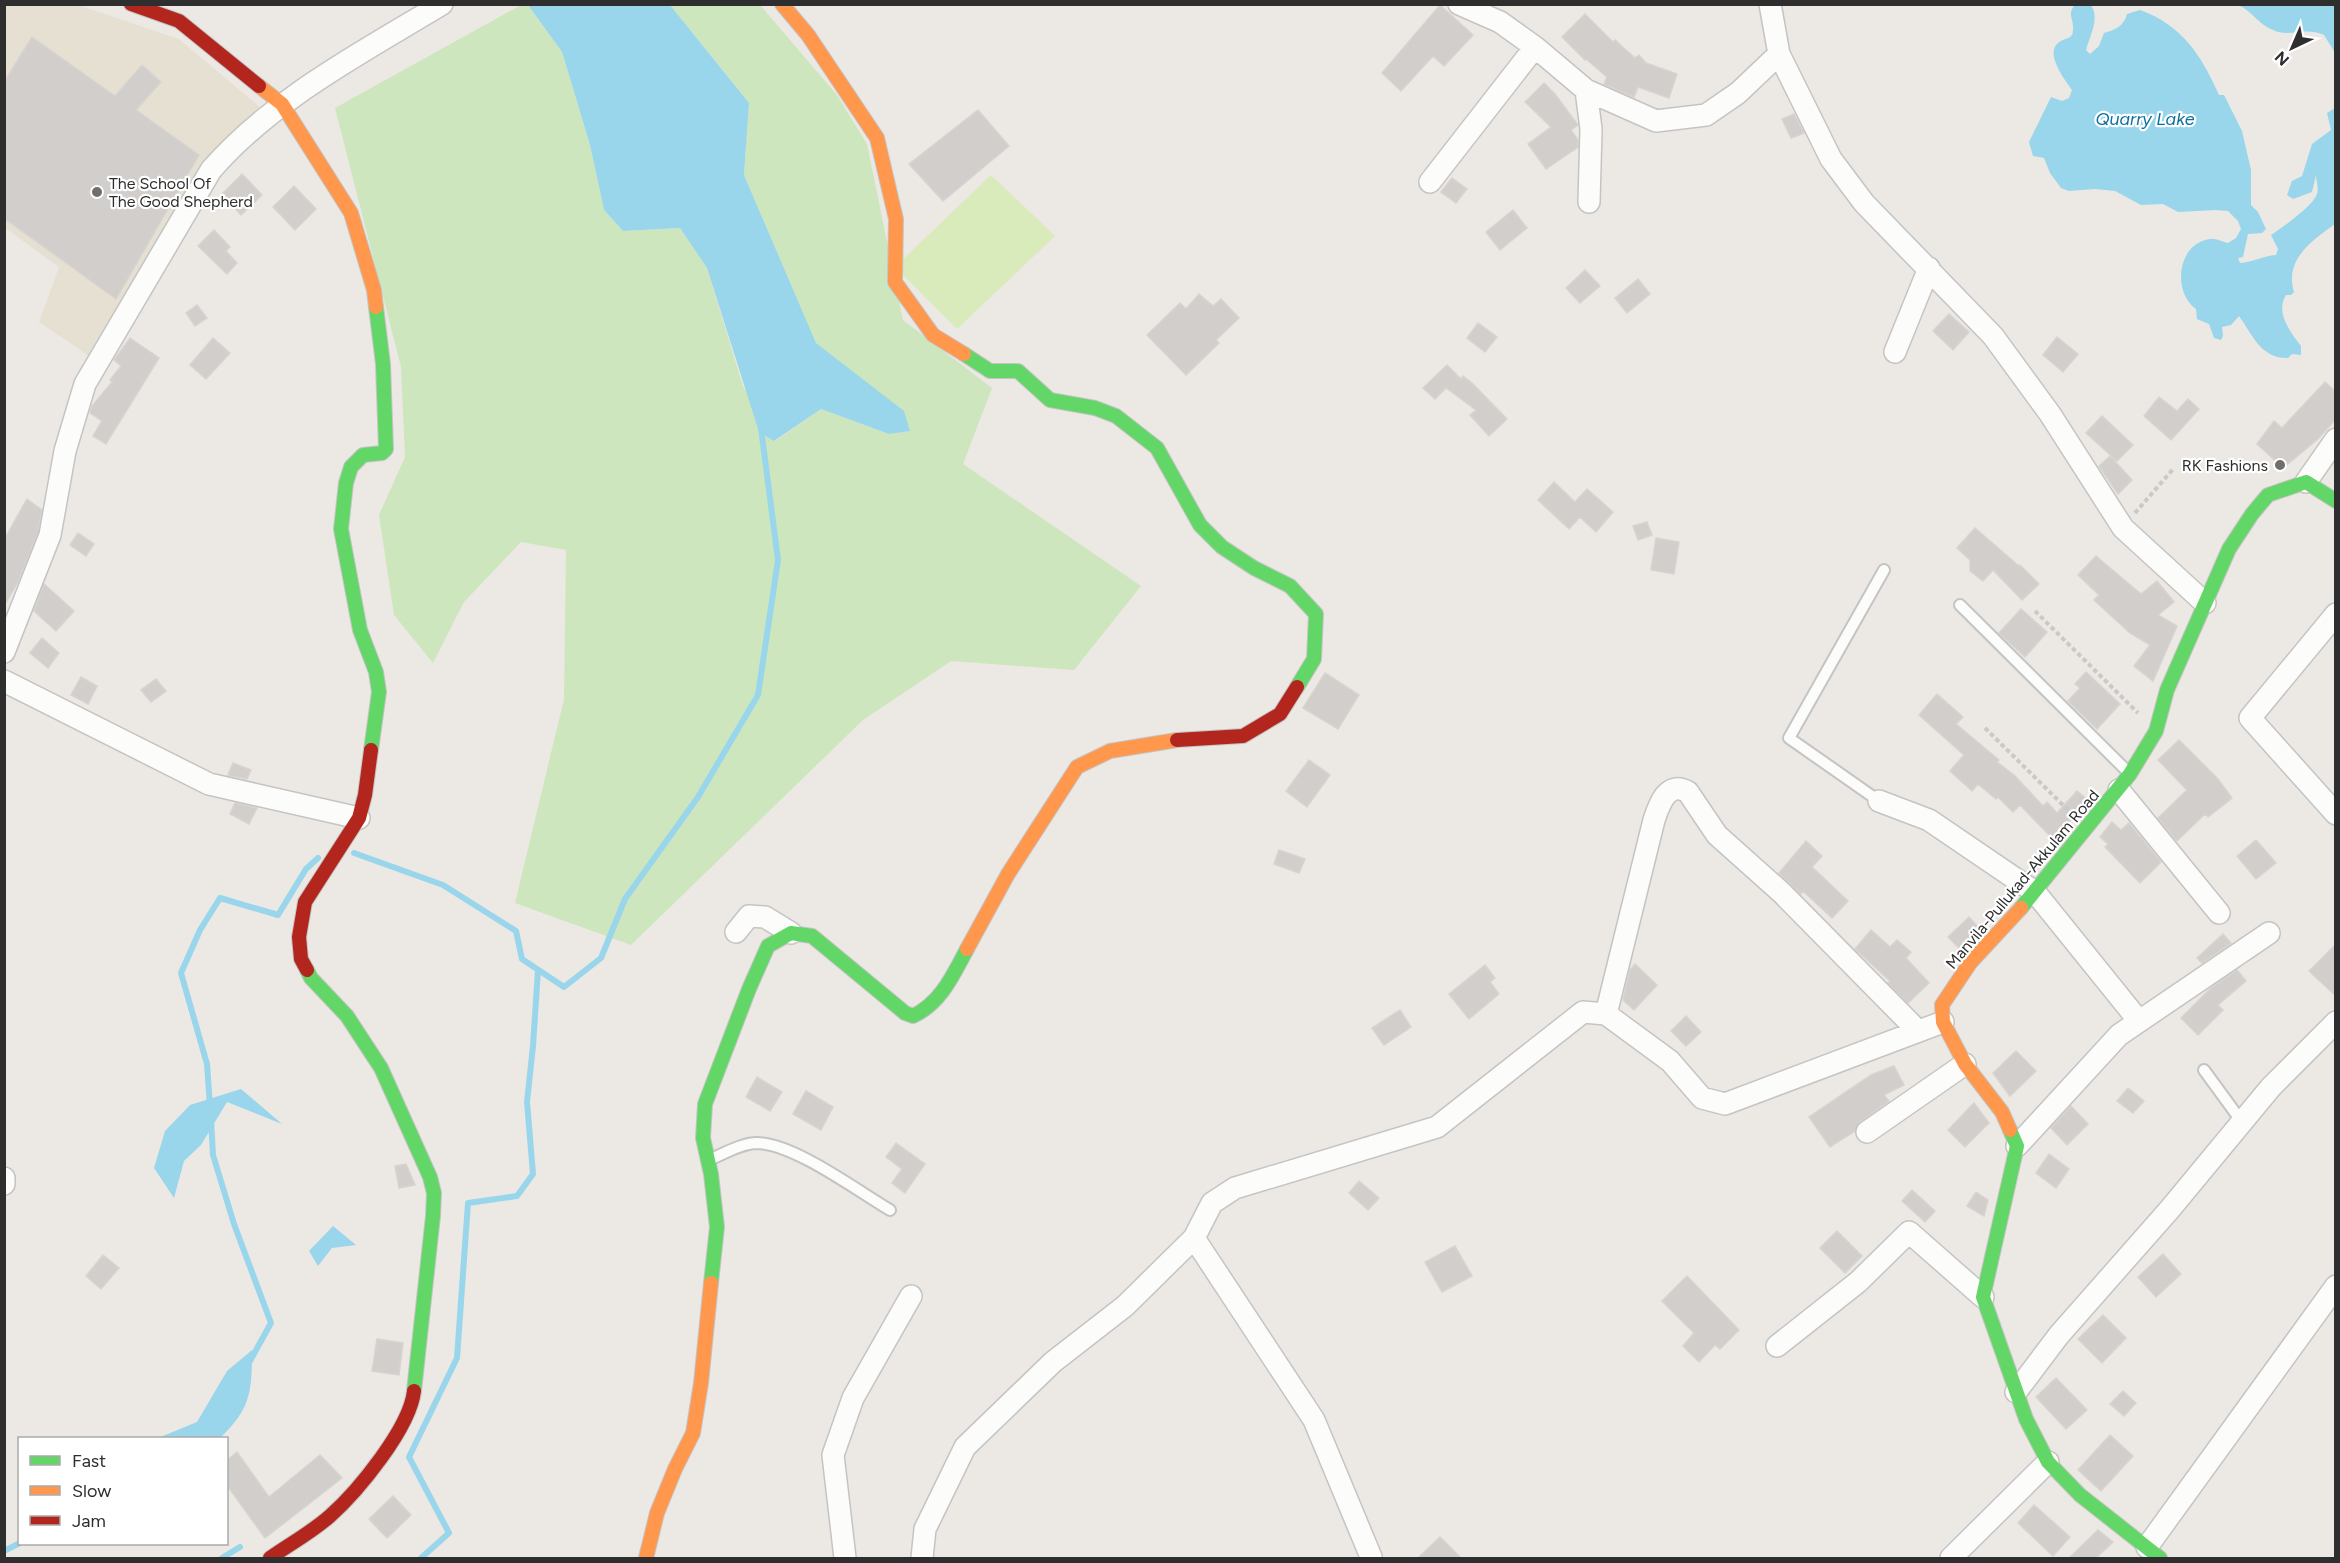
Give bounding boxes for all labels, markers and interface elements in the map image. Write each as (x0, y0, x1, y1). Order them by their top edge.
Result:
north arrow (2262, 18, 2322, 78)
text: N (2271, 47, 2293, 70)
water label: Quarry Lake (2095, 108, 2195, 130)
place label: The School Of The Good Shepherd (109, 174, 253, 211)
marker: The School Of The Good Shepherd (90, 185, 104, 199)
place label: RK Fashions (2182, 456, 2268, 475)
marker: RK Fashions (2273, 458, 2287, 472)
street label: Manvila-Pullukad-Akkulam Road (1942, 786, 2103, 973)
legend (18, 1437, 228, 1545)
text: Fast (72, 1450, 106, 1472)
text: Slow (72, 1480, 111, 1502)
text: Jam (72, 1510, 106, 1532)

